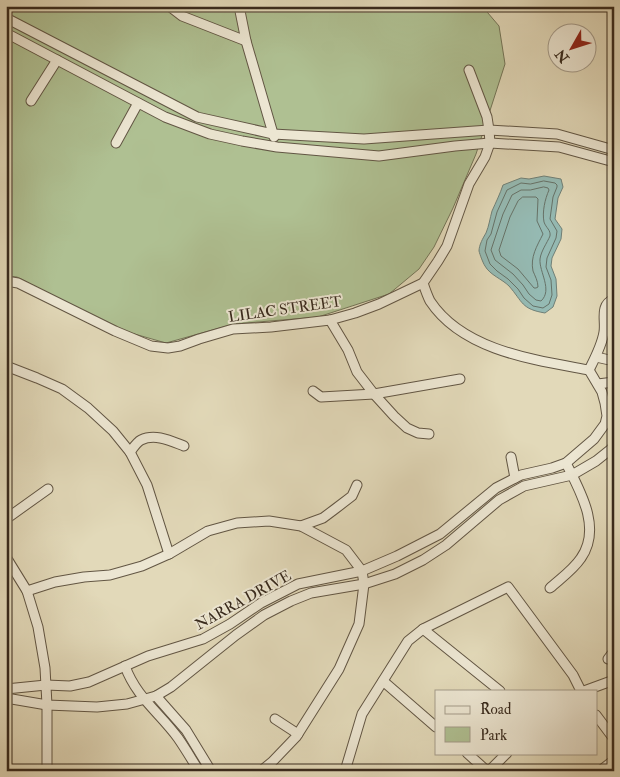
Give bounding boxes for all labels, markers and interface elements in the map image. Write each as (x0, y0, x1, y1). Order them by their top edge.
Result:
north arrow (548, 22, 598, 72)
text: N (551, 45, 573, 67)
street label: LILAC STREET (227, 292, 343, 327)
street label: NARRA DRIVE (192, 566, 295, 635)
legend (435, 690, 598, 754)
text: Road (480, 700, 512, 719)
text: Park (480, 726, 507, 745)

